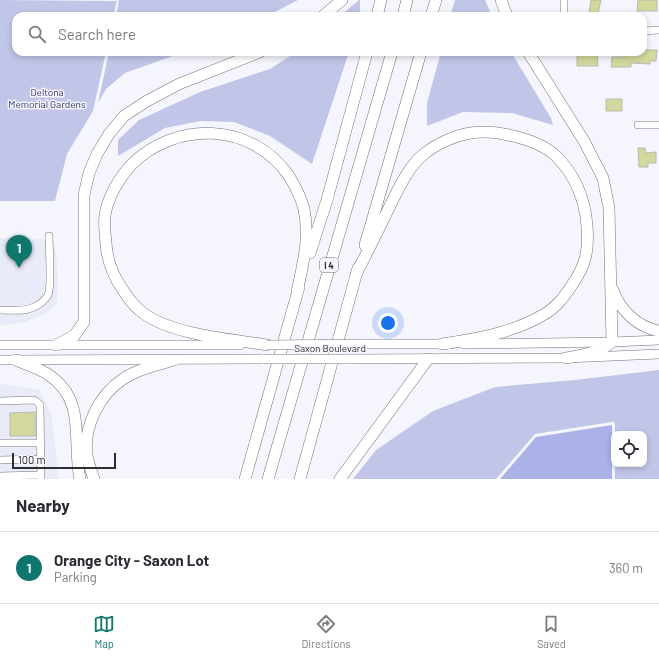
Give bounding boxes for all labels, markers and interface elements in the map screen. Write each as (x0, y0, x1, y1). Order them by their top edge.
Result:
search box (12, 12, 647, 56)
icon: search (26, 23, 48, 45)
text: Search here (58, 25, 136, 43)
park label: Deltona Memorial Gardens (8, 86, 86, 110)
pin: 1 (6, 235, 32, 268)
road number: I 4 (320, 258, 338, 272)
your location (378, 313, 398, 333)
street label: Saxon Boulevard (294, 342, 366, 354)
map controls (611, 431, 647, 467)
button: locate (611, 431, 647, 467)
scale bar (12, 451, 116, 470)
text: 100 m (18, 453, 46, 466)
text: Nearby (16, 495, 70, 515)
text: Orange City - Saxon Lot (54, 551, 209, 569)
text: 1 (27, 560, 31, 576)
text: 360 m (609, 560, 643, 576)
text: Parking (54, 569, 97, 585)
tab: Map (93, 613, 115, 650)
tab: Directions (301, 613, 351, 650)
tab: Saved (537, 613, 566, 650)

